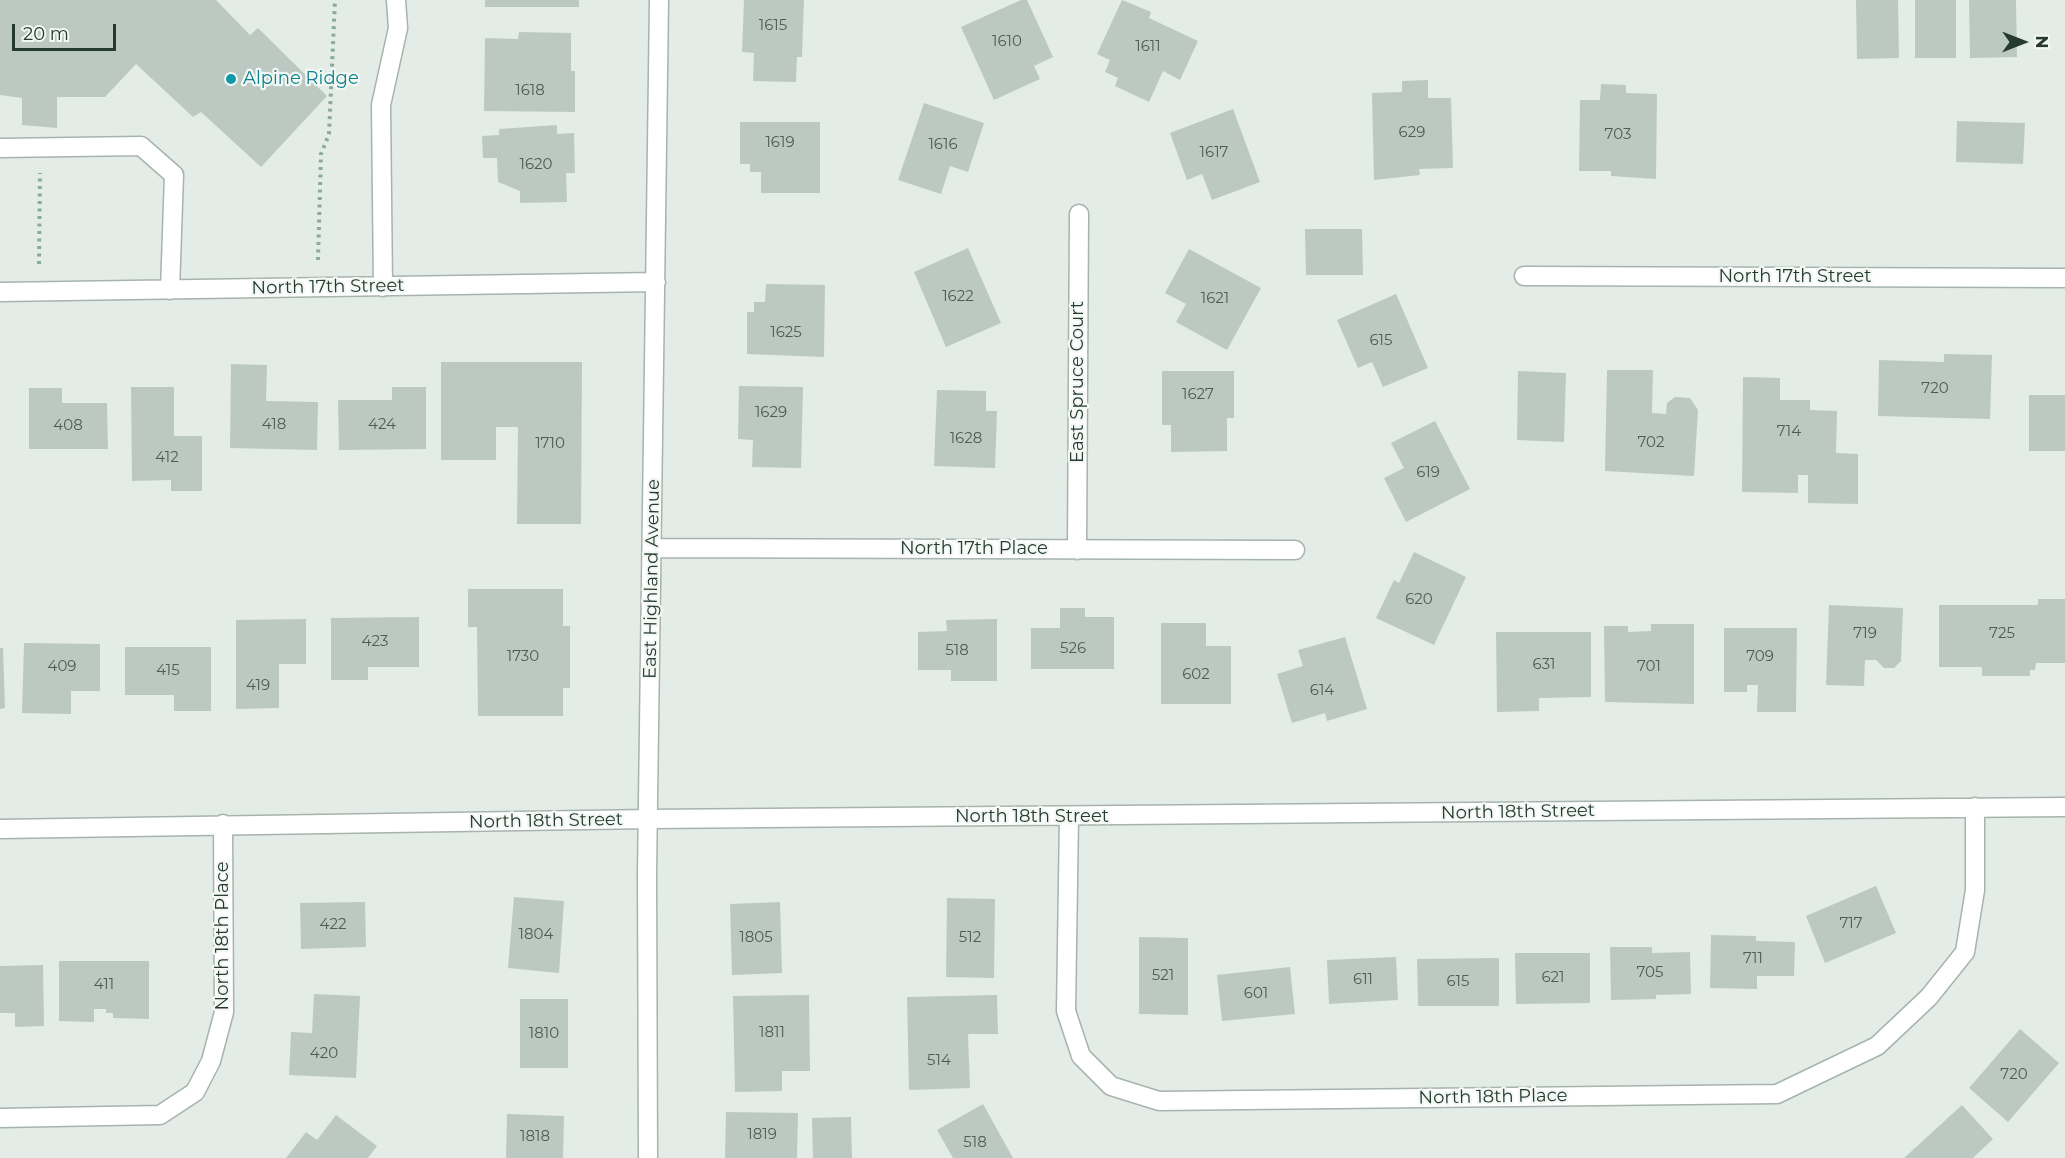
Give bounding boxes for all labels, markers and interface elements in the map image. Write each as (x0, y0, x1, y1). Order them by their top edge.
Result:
scale bar (15, 12, 118, 50)
north arrow (1993, 12, 2053, 72)
house number: 1615 (759, 17, 787, 35)
text: 20 m (23, 23, 69, 45)
house number: 1610 (992, 33, 1022, 51)
text: N (2032, 36, 2051, 48)
house number: 1611 (1135, 38, 1161, 56)
place label: Alpine Ridge (243, 68, 359, 90)
marker: Alpine Ridge (224, 72, 238, 86)
house number: 1618 (515, 82, 545, 100)
house number: 629 (1399, 124, 1425, 142)
house number: 703 (1605, 126, 1631, 144)
house number: 1619 (765, 134, 795, 152)
house number: 1616 (928, 136, 958, 154)
house number: 1617 (1200, 144, 1228, 162)
house number: 1620 (520, 156, 552, 174)
street label: North 17th Street (1718, 266, 1872, 288)
street label: North 17th Street (251, 275, 405, 299)
house number: 1622 (942, 288, 974, 306)
house number: 1621 (1201, 290, 1229, 308)
street label: East Spruce Court (1067, 301, 1089, 463)
house number: 1625 (770, 324, 802, 342)
house number: 615 (1369, 332, 1393, 350)
house number: 720 (1921, 380, 1949, 398)
house number: 1627 (1182, 386, 1214, 404)
house number: 1629 (755, 404, 787, 422)
house number: 418 (262, 416, 286, 434)
house number: 424 (368, 416, 396, 434)
house number: 408 (53, 417, 83, 435)
house number: 714 (1777, 423, 1801, 441)
house number: 1628 (950, 430, 982, 448)
house number: 702 (1638, 434, 1664, 452)
house number: 1710 (535, 435, 565, 453)
house number: 412 (155, 449, 179, 467)
house number: 619 (1416, 464, 1440, 482)
street label: East Highland Avenue (639, 479, 665, 679)
street label: North 17th Place (900, 538, 1048, 560)
house number: 620 (1405, 591, 1433, 609)
house number: 719 (1853, 625, 1877, 643)
house number: 725 (1989, 625, 2015, 643)
house number: 423 (362, 633, 388, 651)
house number: 526 (1060, 640, 1086, 658)
house number: 518 (945, 642, 969, 660)
house number: 1730 (507, 648, 539, 666)
house number: 709 (1746, 648, 1774, 666)
house number: 631 (1532, 656, 1556, 674)
house number: 409 (48, 658, 76, 676)
house number: 701 (1637, 658, 1661, 676)
house number: 415 (156, 662, 180, 680)
house number: 602 (1182, 666, 1210, 684)
house number: 419 (246, 677, 270, 695)
house number: 614 (1310, 682, 1334, 700)
street label: North 18th Street (1441, 800, 1595, 824)
street label: North 18th Street (955, 806, 1109, 828)
street label: North 18th Street (469, 809, 623, 833)
street label: North 18th Place (212, 861, 234, 1011)
house number: 717 (1839, 915, 1863, 933)
house number: 422 (320, 916, 346, 934)
house number: 1804 (519, 926, 553, 944)
house number: 1805 (739, 929, 773, 947)
house number: 512 (959, 929, 981, 947)
house number: 711 (1743, 950, 1763, 968)
house number: 705 (1637, 964, 1663, 982)
house number: 521 (1152, 967, 1174, 985)
house number: 621 (1541, 969, 1565, 987)
house number: 611 (1353, 971, 1373, 989)
house number: 615 (1446, 973, 1470, 991)
house number: 411 (94, 976, 114, 994)
house number: 601 (1244, 985, 1268, 1003)
house number: 1811 (759, 1024, 785, 1042)
house number: 1810 (529, 1025, 559, 1043)
house number: 420 (310, 1045, 338, 1063)
house number: 514 (927, 1052, 951, 1070)
house number: 720 (2000, 1066, 2028, 1084)
street label: North 18th Place (1418, 1085, 1568, 1109)
house number: 1819 (747, 1126, 777, 1144)
house number: 1818 (520, 1128, 550, 1146)
house number: 518 (963, 1134, 987, 1152)

